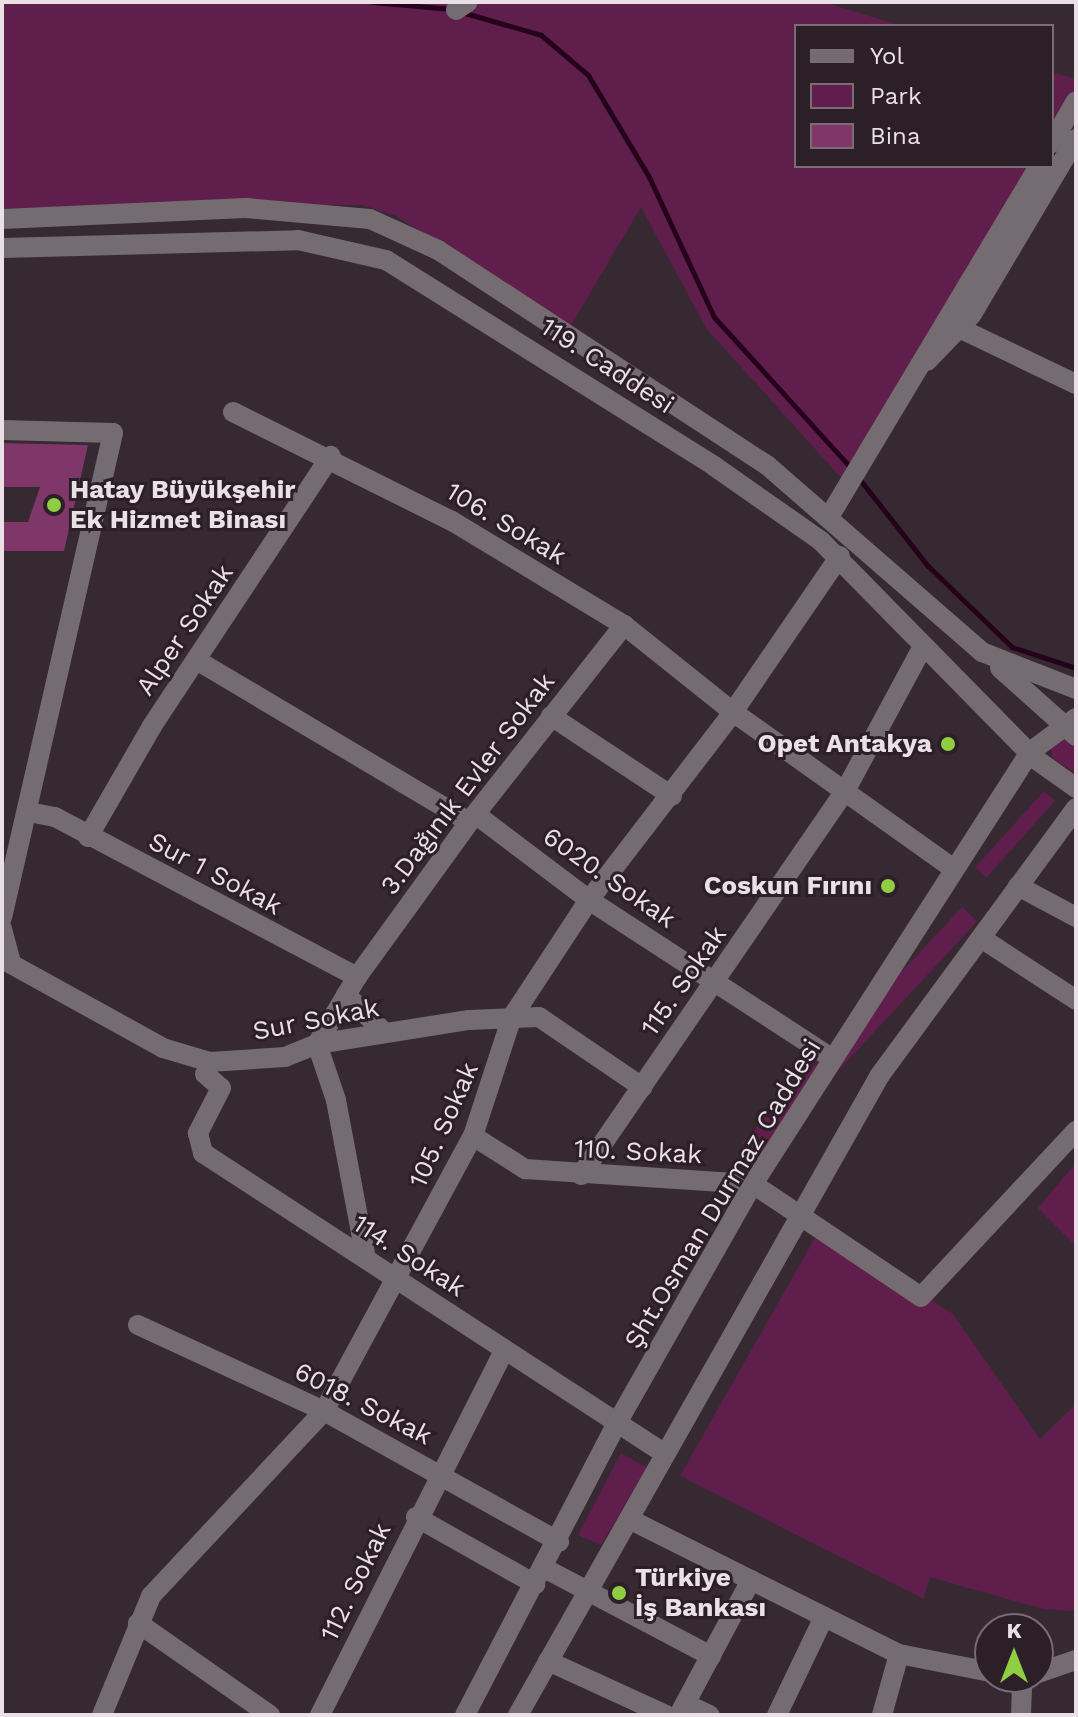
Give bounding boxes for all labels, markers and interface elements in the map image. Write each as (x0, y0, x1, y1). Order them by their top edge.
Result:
legend (794, 24, 1054, 168)
text: Yol (870, 42, 904, 70)
text: Park (870, 82, 922, 110)
text: Bina (870, 122, 921, 150)
street label: 119. Caddesi (535, 311, 679, 421)
place label: Hatay Büyükşehir Ek Hizmet Binası (70, 474, 296, 536)
street label: 106. Sokak (440, 476, 572, 572)
marker: Hatay Büyükşehir Ek Hizmet Binası (45, 496, 63, 514)
street label: Alper Sokak (130, 558, 240, 702)
street label: 3.Dağınık Evler Sokak (374, 666, 562, 902)
place label: Opet Antakya (757, 728, 932, 760)
marker: Opet Antakya (939, 735, 957, 753)
street label: 6020. Sokak (537, 821, 681, 935)
street label: Sur 1 Sokak (143, 826, 287, 922)
place label: Coskun Fırını (704, 870, 872, 902)
marker: Coskun Fırını (879, 877, 897, 895)
street label: 115. Sokak (635, 920, 733, 1042)
street label: Sur Sokak (250, 992, 382, 1048)
street label: Şht.Osman Durmaz Caddesi (618, 1034, 828, 1354)
street label: 105. Sokak (403, 1058, 485, 1192)
street label: 110. Sokak (573, 1133, 703, 1171)
street label: 114. Sokak (347, 1208, 471, 1304)
street label: 6018. Sokak (289, 1356, 437, 1452)
street label: 112. Sokak (314, 1518, 398, 1646)
place label: Türkiye İş Bankası (635, 1562, 766, 1624)
marker: Türkiye İş Bankası (610, 1584, 628, 1602)
north arrow (974, 1613, 1054, 1693)
text: K (1006, 1618, 1022, 1643)

